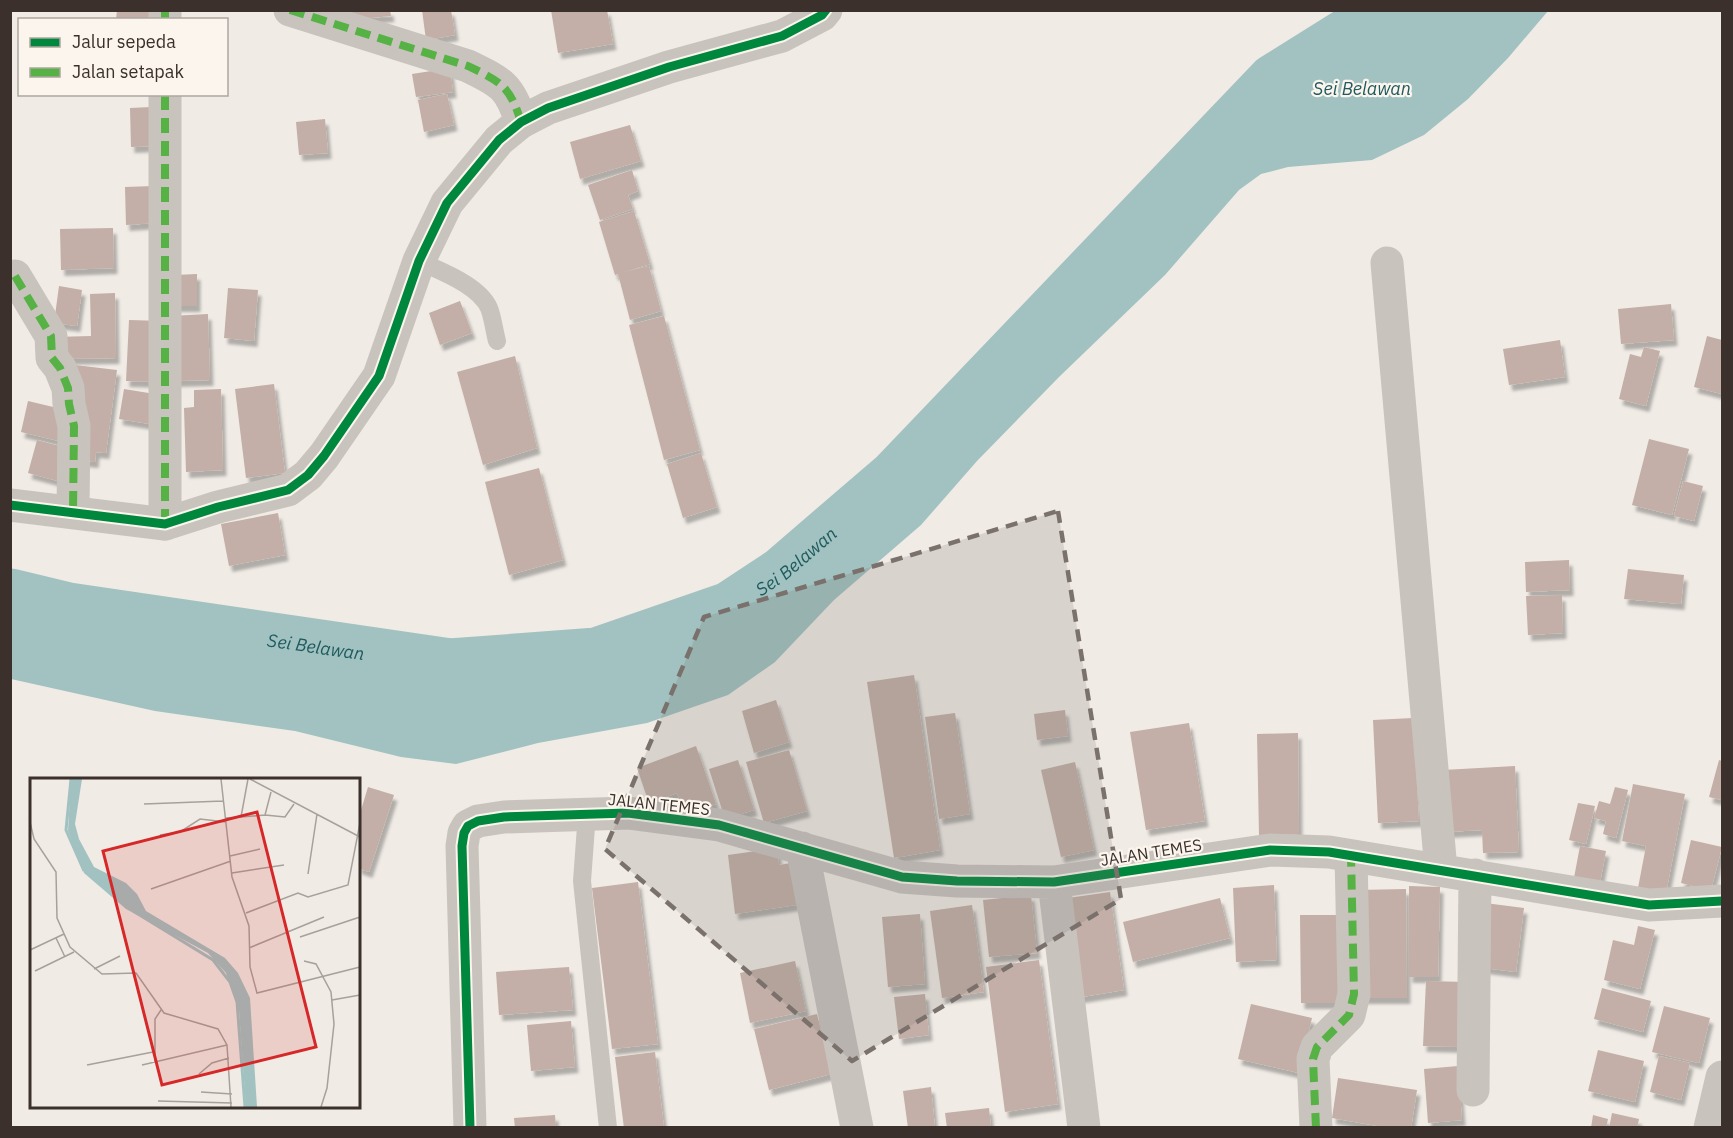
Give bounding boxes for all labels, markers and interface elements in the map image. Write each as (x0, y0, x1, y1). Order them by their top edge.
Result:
legend (18, 18, 228, 96)
text: Jalur sepeda (72, 30, 176, 53)
text: Jalan setapak (72, 60, 184, 83)
water label: Sei Belawan (1313, 77, 1411, 100)
water label: Sei Belawan (751, 522, 841, 601)
water label: Sei Belawan (266, 628, 366, 665)
inset map (30, 778, 360, 1108)
street label: JALAN TEMES (607, 789, 711, 819)
street label: JALAN TEMES (1099, 834, 1203, 870)

